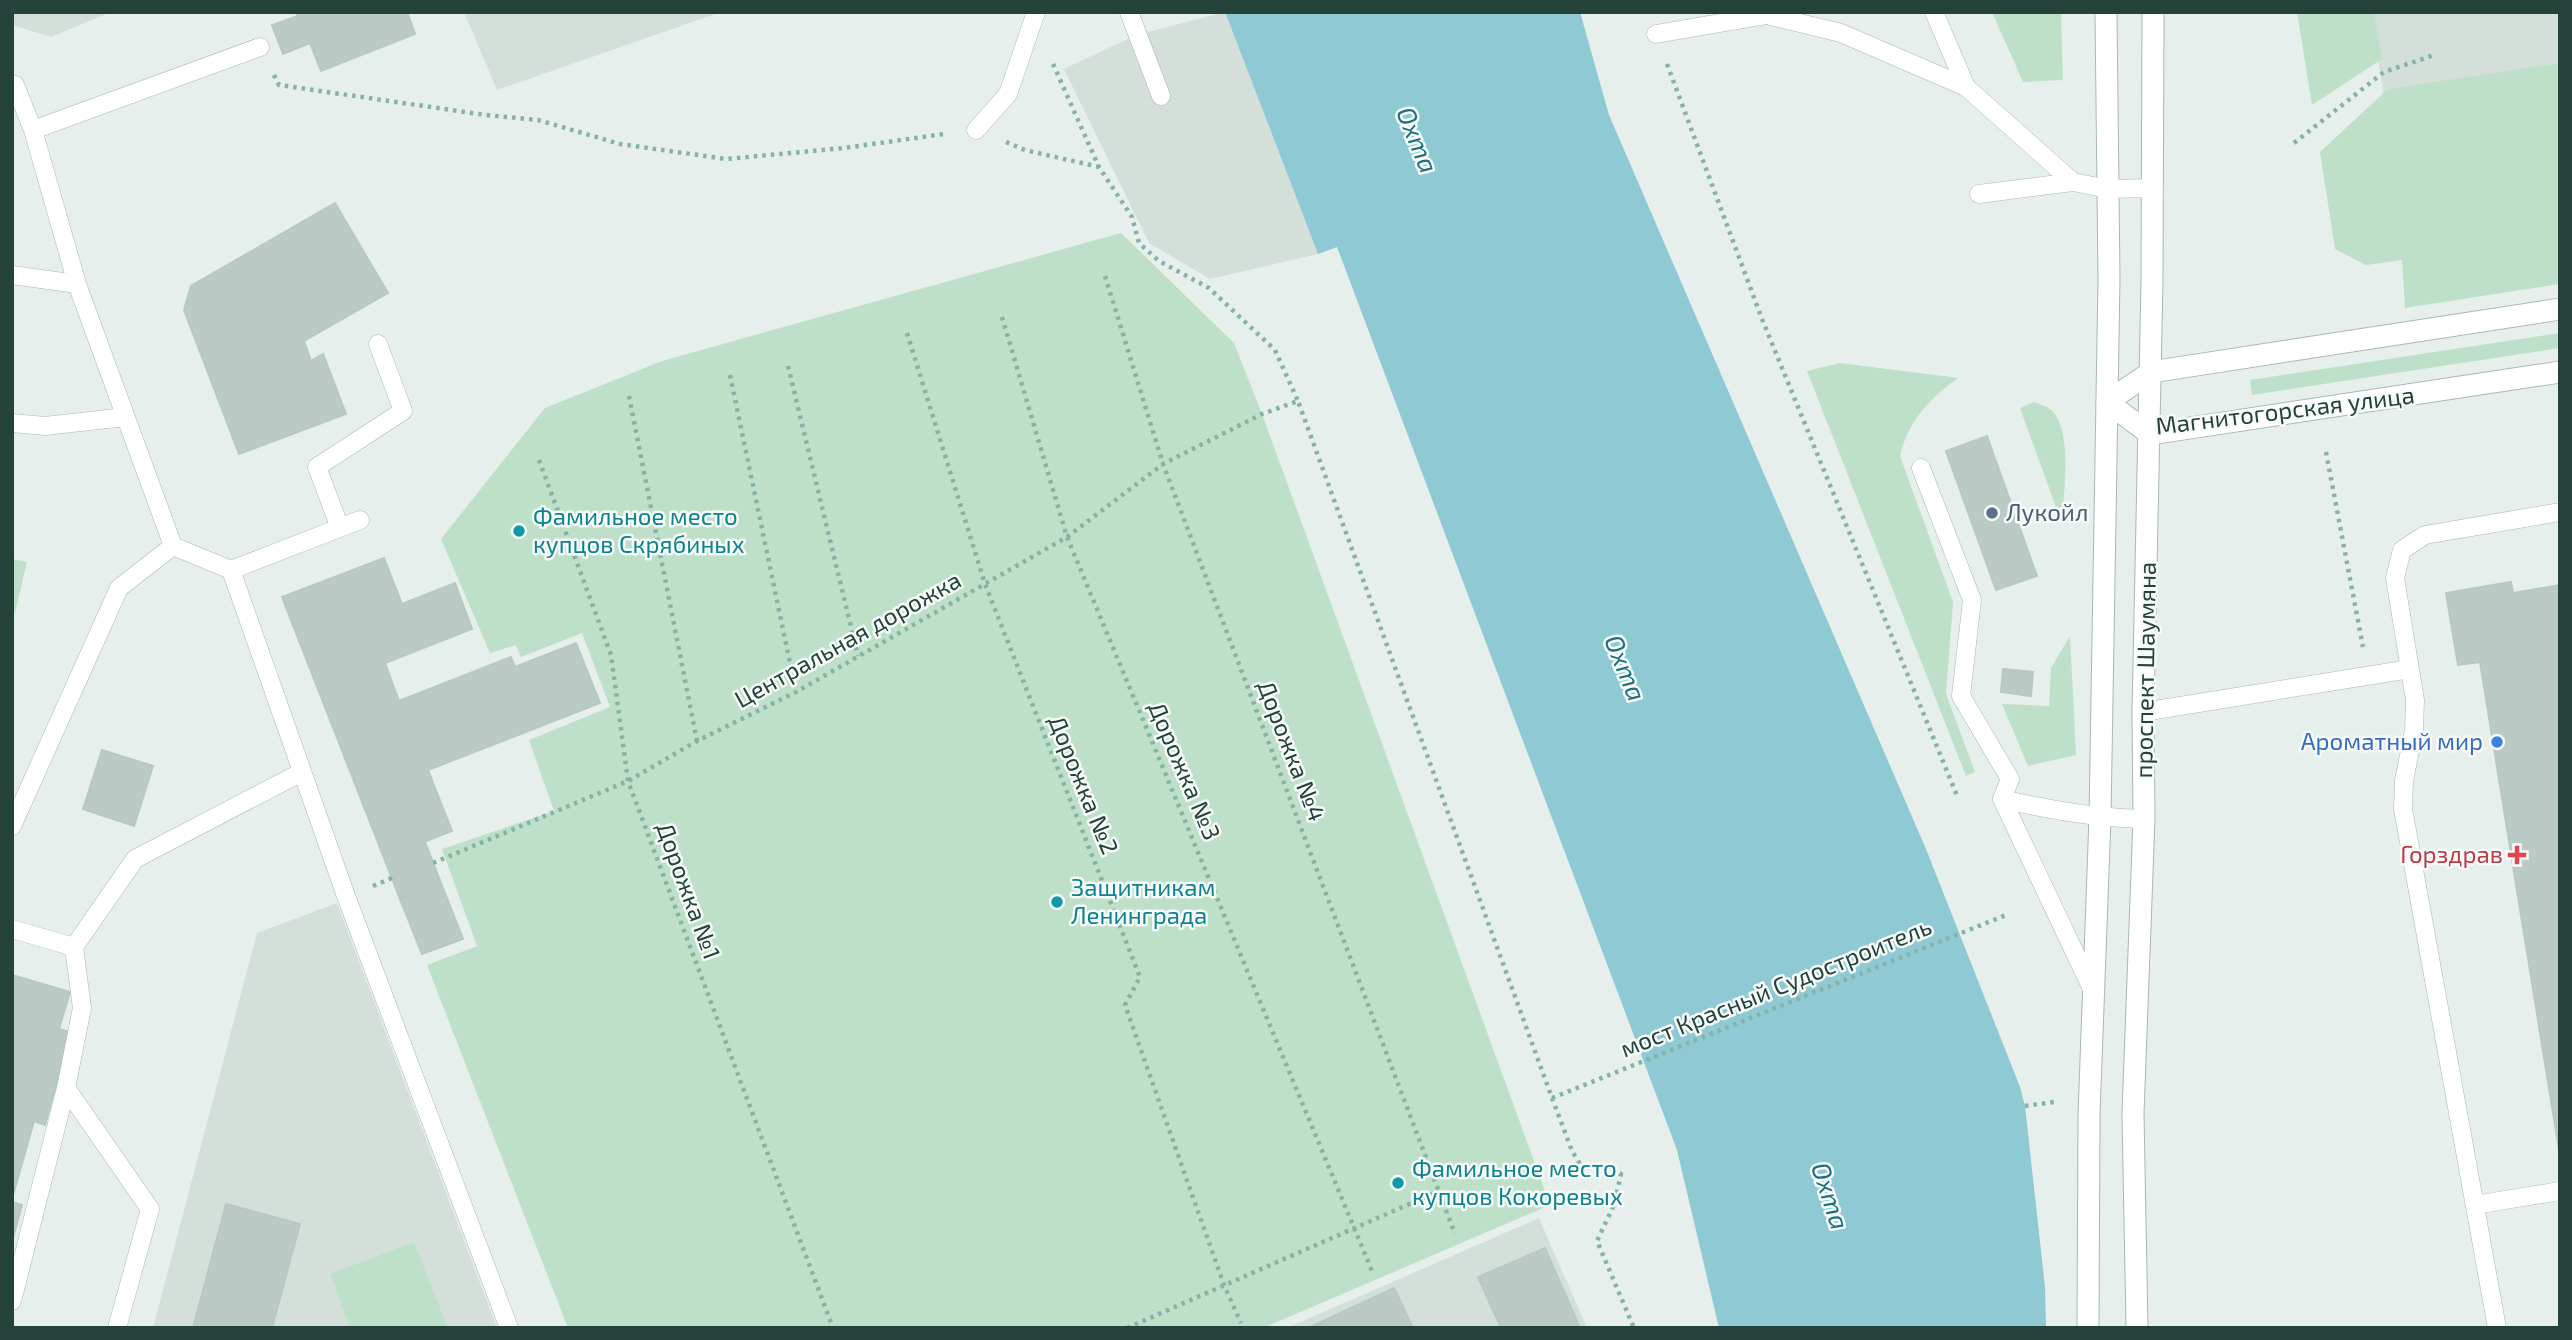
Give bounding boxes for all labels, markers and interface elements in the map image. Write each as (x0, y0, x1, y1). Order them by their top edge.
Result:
water label: Охта (1391, 102, 1446, 177)
street label: Магнитогорская улица (2154, 379, 2416, 441)
place label: Лукойл (2006, 497, 2088, 527)
place label: Фамильное место купцов Скрябиных (533, 501, 745, 559)
marker: Лукойл (1984, 505, 2000, 521)
marker: Фамильное место купцов Скрябиных (511, 523, 527, 539)
street label: проспект Шаумяна (2128, 561, 2162, 779)
street label: Центральная дорожка (729, 564, 966, 713)
water label: Охта (1599, 630, 1654, 705)
street label: Дорожка №4 (1252, 676, 1333, 825)
street label: Дорожка №3 (1143, 697, 1228, 844)
street label: Дорожка №2 (1043, 711, 1125, 858)
place label: Ароматный мир (2301, 726, 2483, 755)
marker: Ароматный мир (2489, 734, 2505, 750)
street label: Дорожка №1 (651, 818, 728, 963)
place label: Горздрав (2400, 839, 2503, 868)
marker: Горздрав (2509, 847, 2525, 863)
place label: Защитникам Ленинграда (1071, 872, 1215, 929)
marker: Защитникам Ленинграда (1049, 894, 1065, 910)
street label: мост Красный Судостроитель (1615, 911, 1936, 1063)
place label: Фамильное место купцов Кокоревых (1412, 1153, 1623, 1211)
water label: Охта (1806, 1158, 1857, 1233)
marker: Фамильное место купцов Кокоревых (1390, 1175, 1406, 1191)

